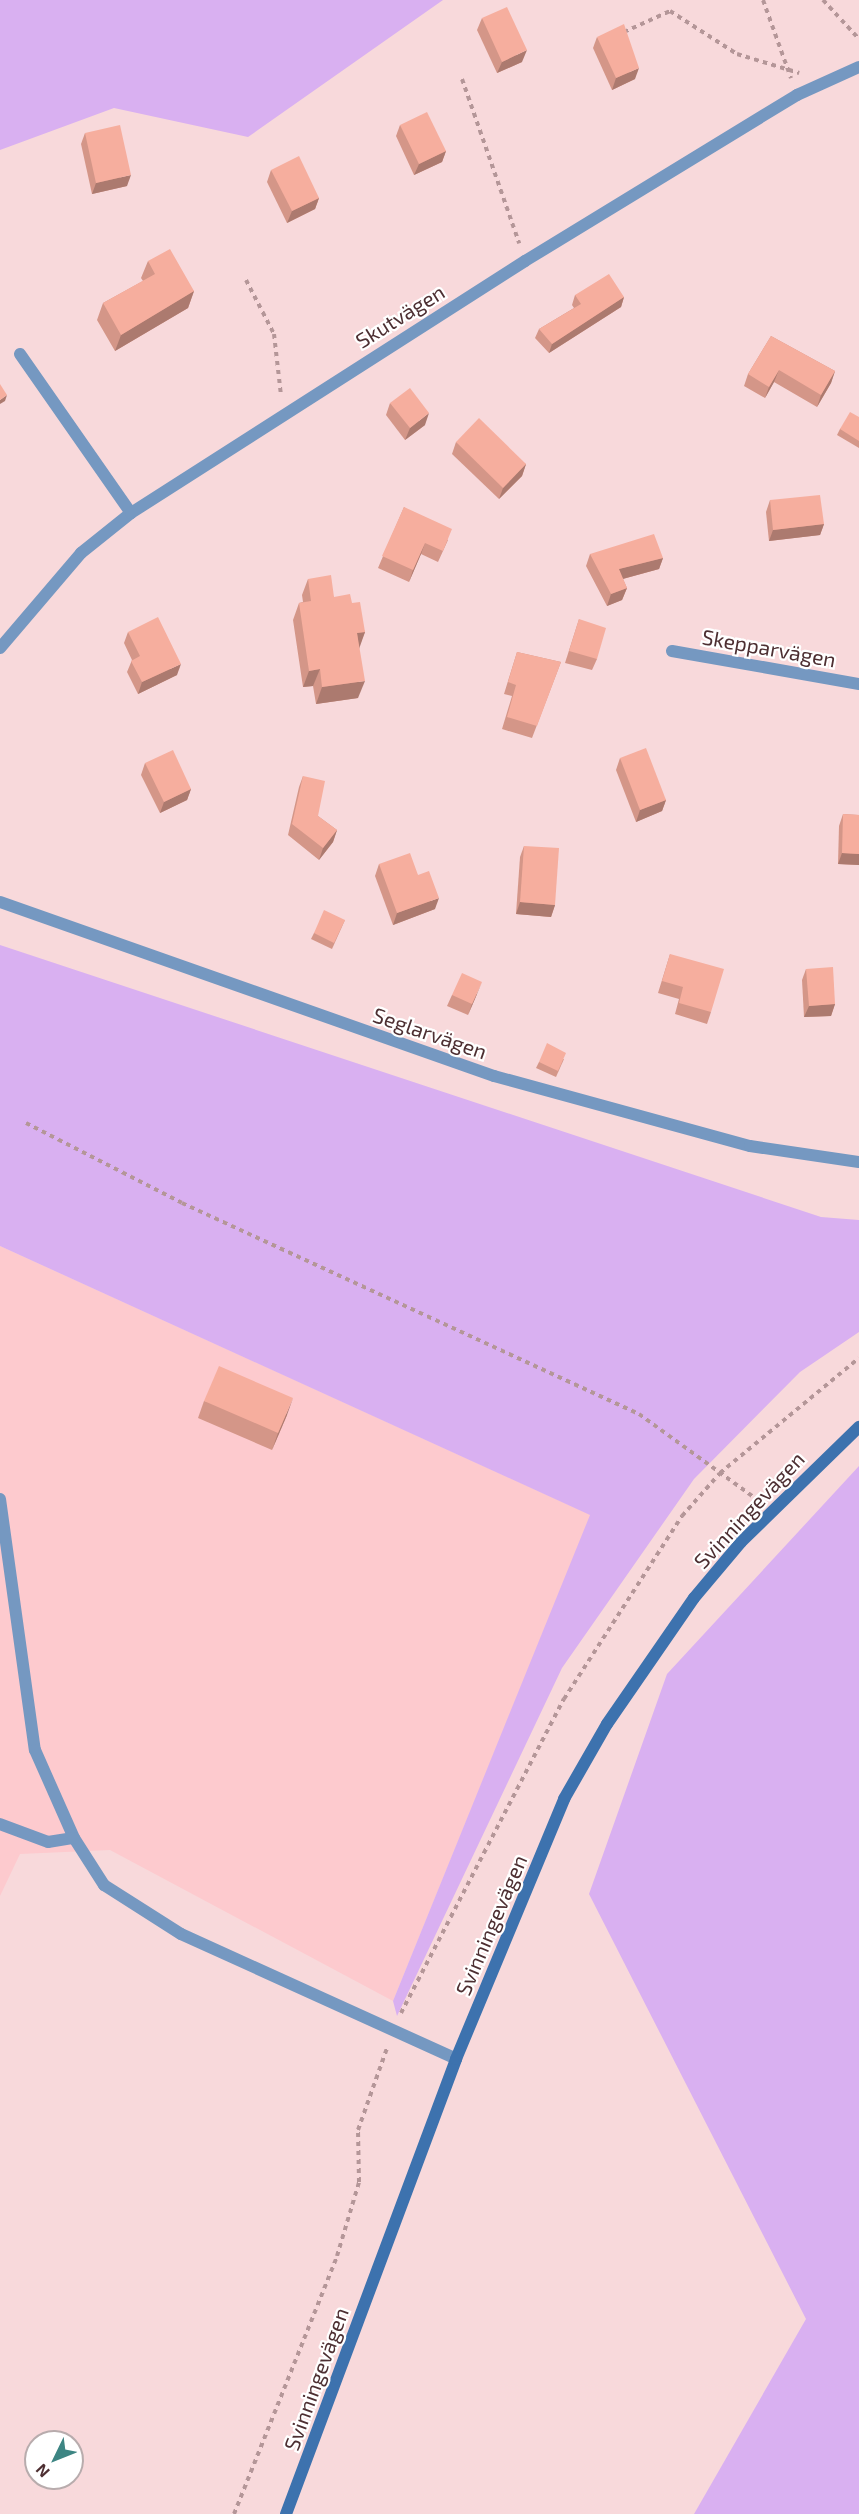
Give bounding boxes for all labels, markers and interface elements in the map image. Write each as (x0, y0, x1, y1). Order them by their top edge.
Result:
street label: Skutvägen (351, 279, 449, 353)
street label: Skepparvägen (700, 624, 838, 672)
street label: Seglarvägen (370, 1002, 490, 1064)
street label: Svinningevägen (689, 1446, 809, 1574)
street label: Svinningevägen (450, 1851, 532, 1999)
street label: Svinningevägen (278, 2304, 354, 2454)
north arrow (24, 2430, 84, 2490)
text: N (31, 2461, 53, 2482)

